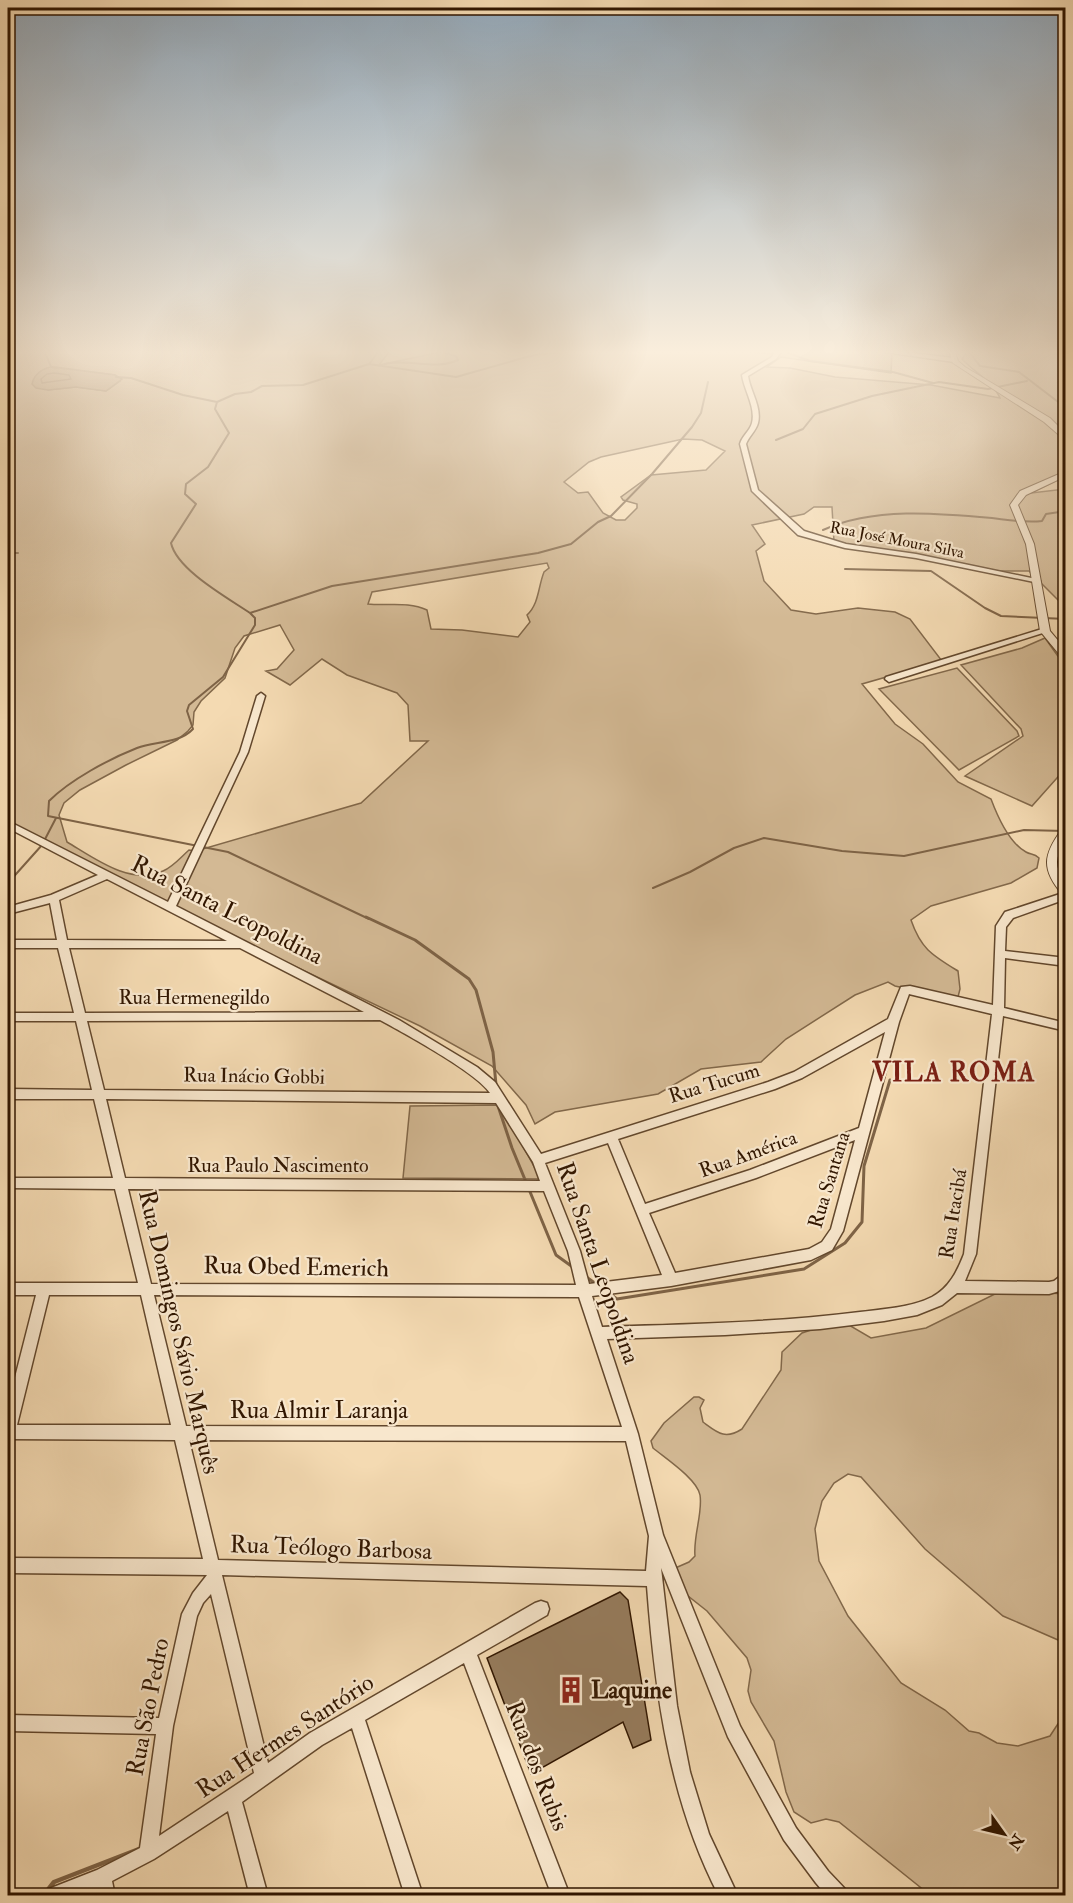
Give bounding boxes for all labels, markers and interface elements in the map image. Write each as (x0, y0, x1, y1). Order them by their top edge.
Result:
street label: Rua José Moura Silva (828, 517, 966, 564)
street label: Rua Santa Leopoldina (126, 848, 329, 972)
street label: Rua Hermenegildo (118, 985, 270, 1010)
street label: Rua Tucum (665, 1057, 763, 1109)
district label: VILA ROMA (871, 1057, 1036, 1089)
street label: Rua Inácio Gobbi (183, 1062, 325, 1090)
street label: Rua América (696, 1124, 801, 1183)
street label: Rua Santana (802, 1128, 856, 1231)
street label: Rua Paulo Nascimento (187, 1153, 369, 1178)
street label: Rua Santa Leopoldina (549, 1158, 647, 1369)
street label: Rua Itacibá (934, 1166, 973, 1261)
street label: Rua Domingos Sávio Marquês (131, 1187, 227, 1477)
street label: Rua Obed Emerich (203, 1250, 390, 1284)
street label: Rua Almir Laranja (230, 1395, 409, 1426)
street label: Rua Teólogo Barbosa (229, 1529, 434, 1567)
street label: Rua São Pedro (119, 1635, 177, 1779)
street label: Rua Hermes Santório (190, 1667, 380, 1805)
building icon: Laquine (556, 1675, 586, 1705)
place label: Laquine (591, 1675, 672, 1706)
street label: Rua dos Rubis (498, 1697, 576, 1835)
north arrow (974, 1804, 1034, 1864)
text: N (1003, 1829, 1028, 1854)

